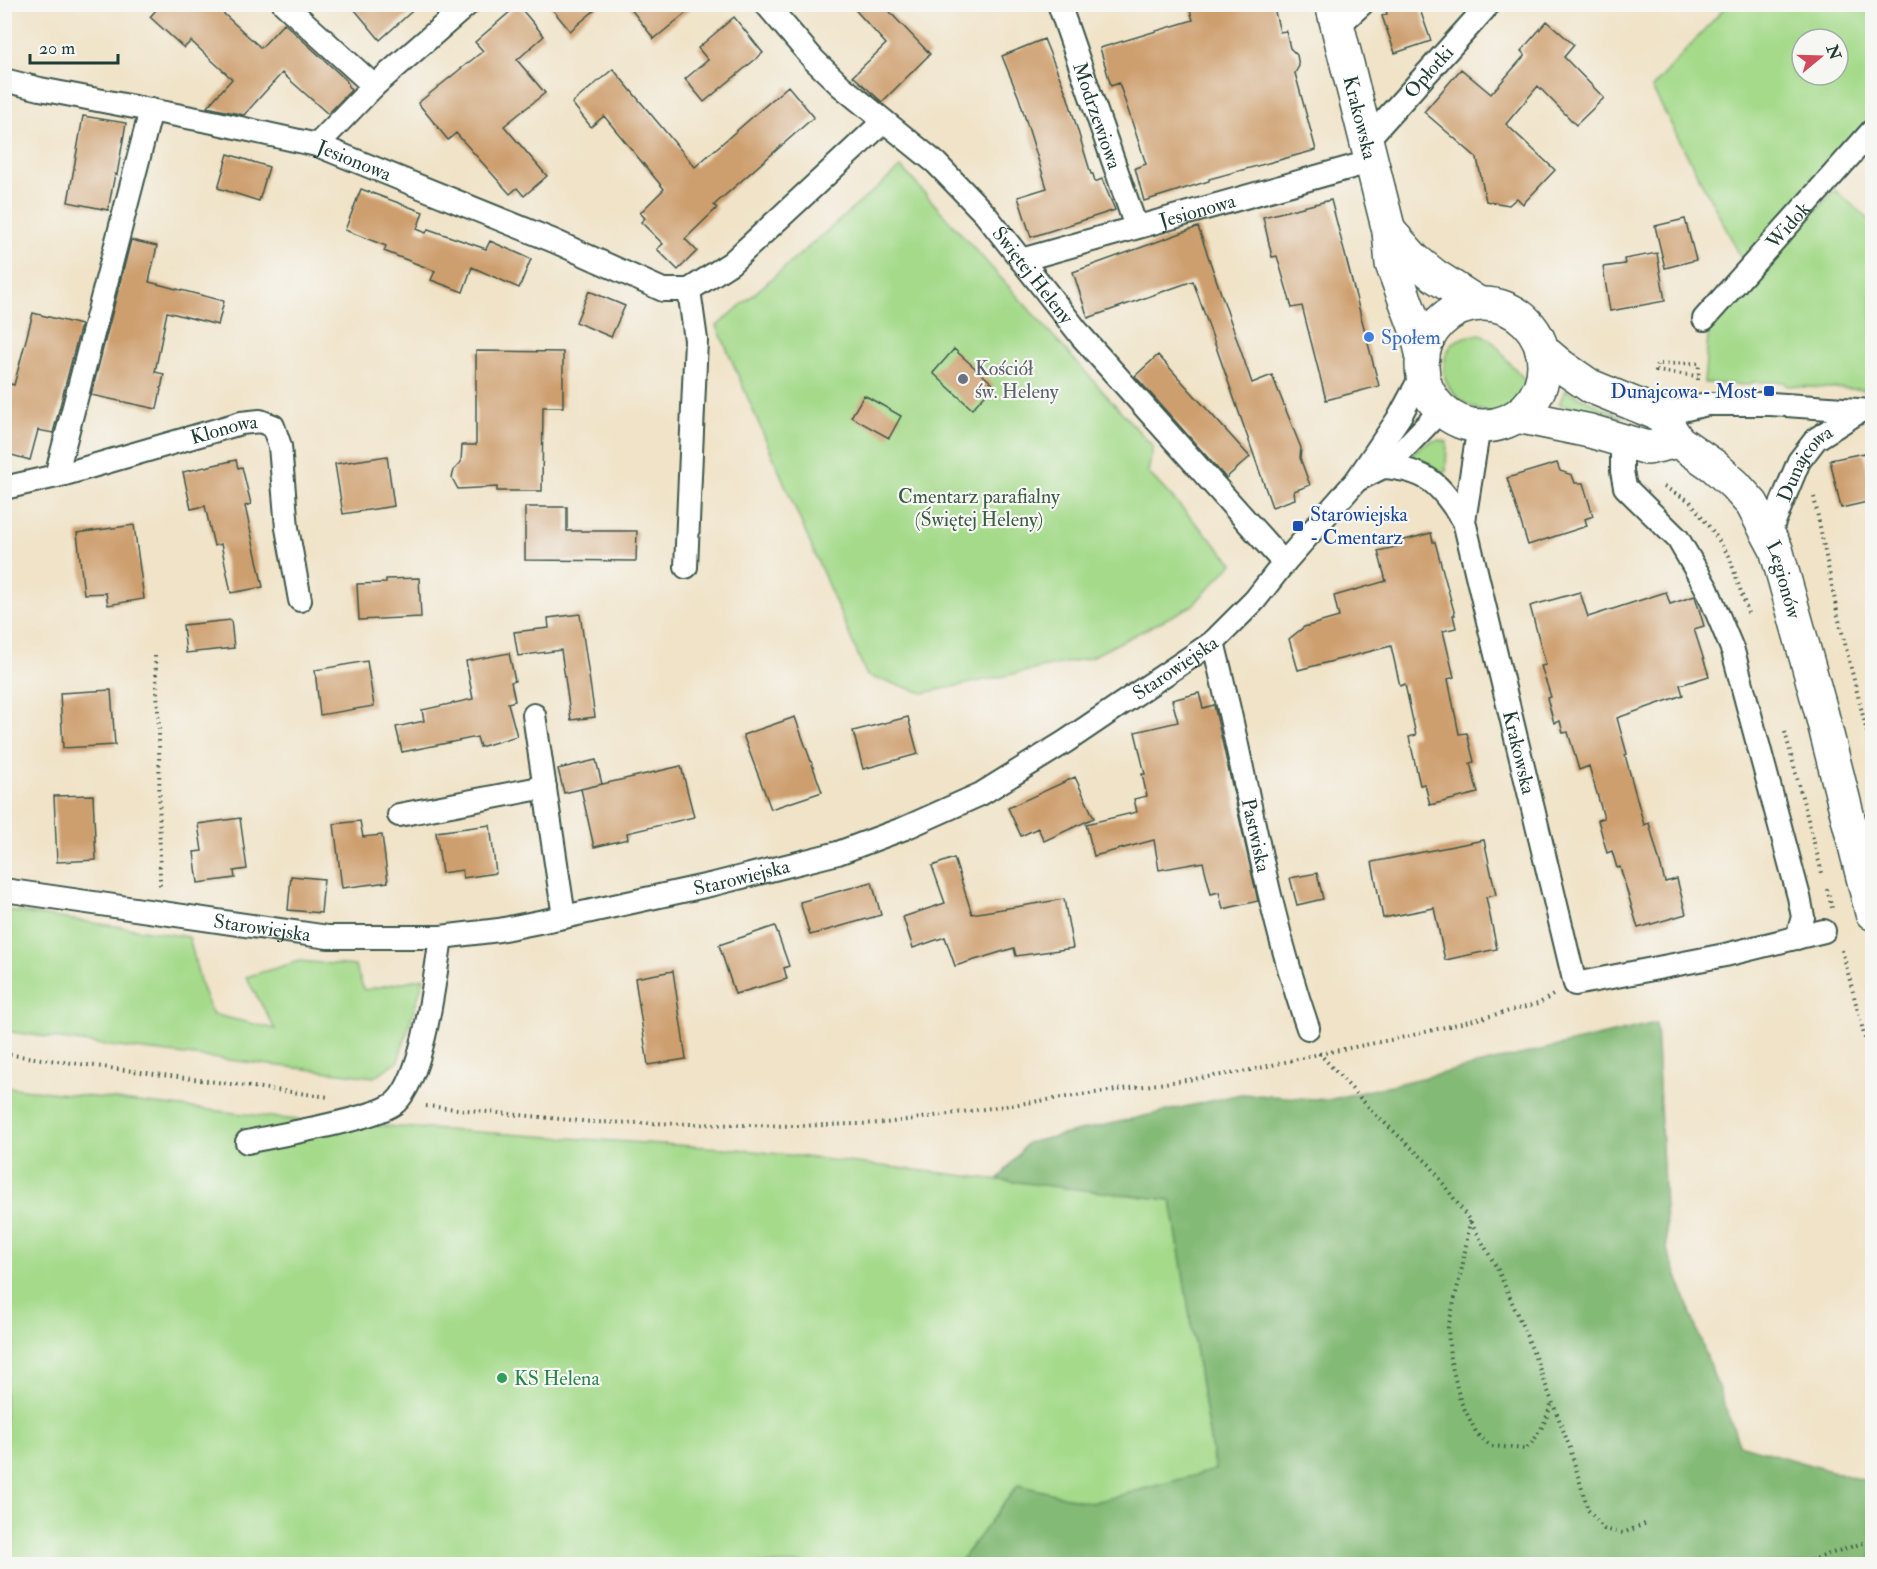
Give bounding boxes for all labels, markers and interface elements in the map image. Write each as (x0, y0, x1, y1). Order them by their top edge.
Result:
scale bar (30, 27, 118, 65)
north arrow (1790, 27, 1850, 87)
text: 20 m (39, 37, 75, 60)
street label: Opłotki (1399, 40, 1459, 103)
text: N (1821, 41, 1845, 63)
street label: Modrzewiowa (1067, 59, 1127, 173)
street label: Krakowska (1338, 73, 1383, 163)
street label: Jesionowa (312, 134, 396, 187)
street label: Jesionowa (1155, 188, 1239, 234)
street label: Widok (1760, 196, 1816, 255)
street label: Świętej Heleny (987, 221, 1080, 330)
place label: Społem (1381, 325, 1441, 351)
marker: Społem (1362, 330, 1376, 344)
place label: Kościół św. Heleny (975, 356, 1060, 404)
marker: Kościół św. Heleny (956, 372, 970, 386)
place label: Dunajcowa - Most (1610, 379, 1758, 404)
marker: Dunajcowa - Most (1762, 384, 1776, 398)
street label: Klonowa (187, 409, 260, 450)
street label: Dunajcowa (1772, 419, 1838, 506)
park label: Cmentarz parafialny (Świętej Heleny) (898, 484, 1061, 532)
place label: Starowiejska - Cmentarz (1310, 502, 1409, 550)
marker: Starowiejska - Cmentarz (1291, 519, 1305, 533)
street label: Legionów (1761, 536, 1807, 622)
street label: Starowiejska (1128, 630, 1224, 706)
street label: Krakowska (1497, 708, 1541, 797)
street label: Pastwiska (1236, 796, 1276, 875)
street label: Starowiejska (691, 853, 793, 901)
street label: Starowiejska (212, 909, 313, 947)
place label: KS Helena (514, 1366, 600, 1391)
marker: KS Helena (495, 1371, 509, 1385)

